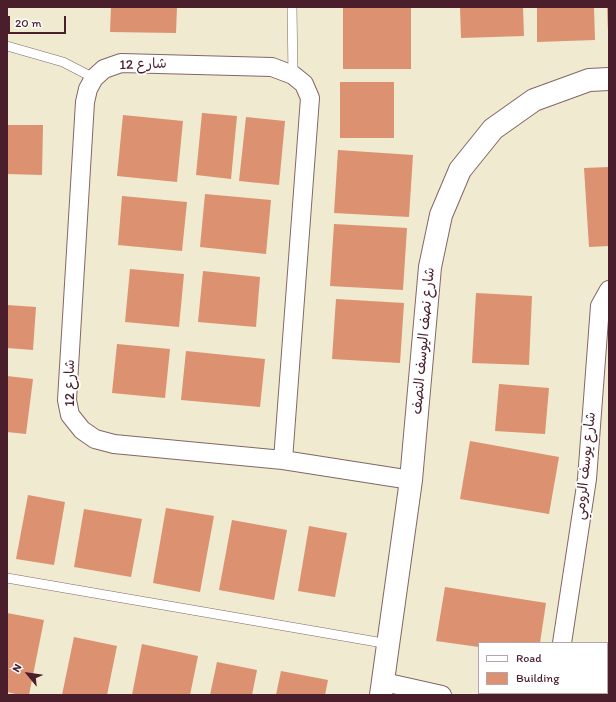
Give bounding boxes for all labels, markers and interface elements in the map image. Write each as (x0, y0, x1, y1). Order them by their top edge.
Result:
scale bar (10, 8, 68, 34)
text: 20 m (15, 16, 42, 30)
street label: شارع 12 (119, 56, 167, 74)
street label: شارع نصف اليوسف النصف (409, 267, 439, 415)
street label: شارع 12 (62, 359, 78, 407)
street label: شارع يوسف الرومي (572, 411, 600, 521)
legend (478, 642, 608, 694)
text: Road (516, 651, 542, 665)
north arrow (8, 654, 48, 694)
text: N (10, 662, 25, 674)
text: Building (516, 671, 559, 685)

